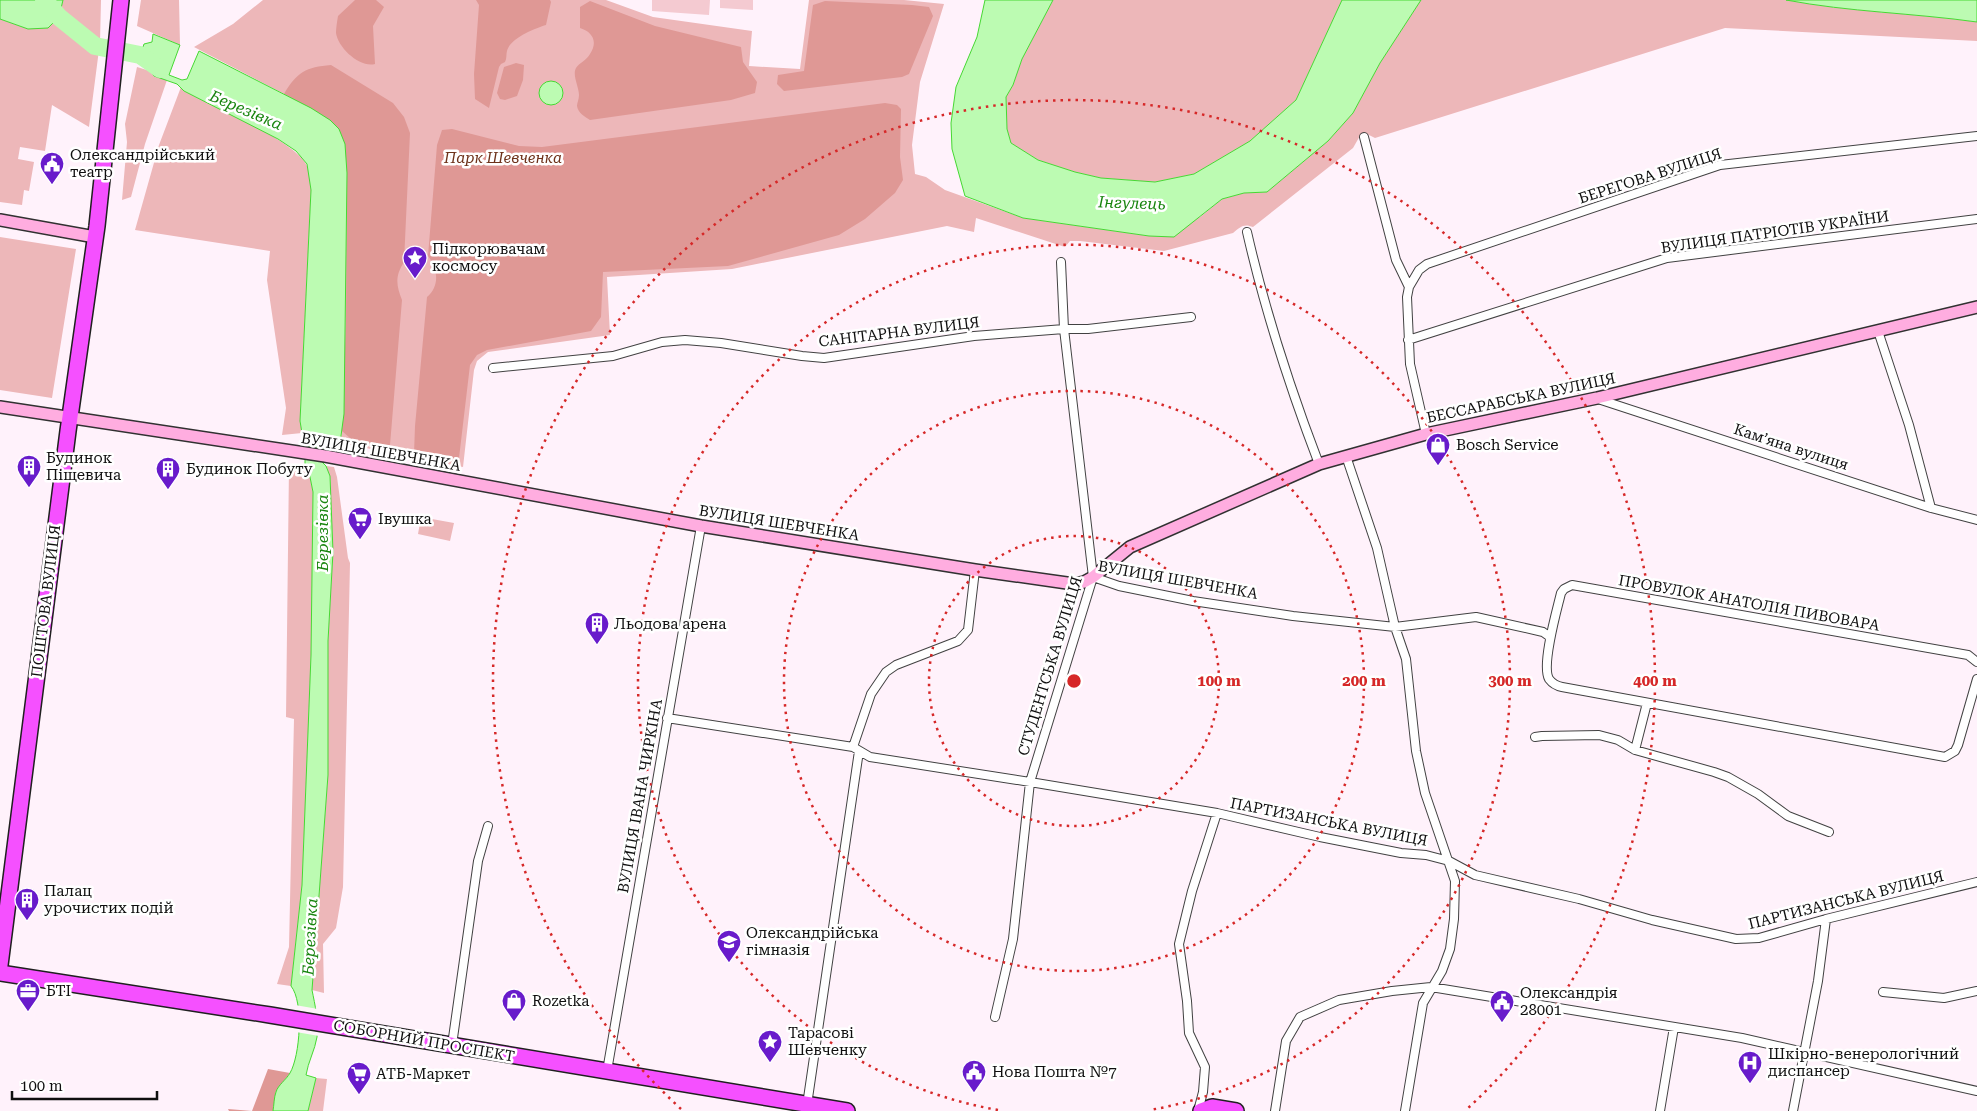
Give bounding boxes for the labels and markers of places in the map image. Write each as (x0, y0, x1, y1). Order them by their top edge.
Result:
place label: Олександрійський театр (70, 146, 215, 181)
public building icon: Олександрійський театр (39, 151, 65, 185)
place label: Підкорювачам космосу (432, 240, 546, 275)
place icon: Підкорювачам космосу (402, 245, 428, 279)
shop icon: Bosch Service (1425, 432, 1451, 466)
place label: Bosch Service (1456, 436, 1559, 454)
place label: Будинок Піщевича (46, 449, 121, 484)
building icon: Будинок Піщевича (16, 454, 42, 488)
building icon: Будинок Побуту (155, 456, 181, 490)
place label: Будинок Побуту (186, 460, 313, 478)
supermarket icon: Івушка (347, 506, 373, 540)
place label: Івушка (378, 510, 432, 528)
building icon: Льодова арена (584, 611, 610, 645)
place label: Льодова арена (614, 615, 726, 633)
centre of rings (1065, 672, 1083, 690)
place label: Палац урочистих подій (44, 882, 173, 917)
building icon: Палац урочистих подій (14, 887, 40, 921)
place label: Олександрійська гімназія (746, 924, 878, 959)
school or university icon: Олександрійська гімназія (716, 929, 742, 963)
office icon: БТІ (15, 978, 41, 1012)
place label: БТІ (46, 982, 71, 1000)
place label: Олександрія 28001 (1520, 984, 1618, 1019)
shop icon: Rozetka (501, 988, 527, 1022)
public building icon: Олександрія 28001 (1489, 989, 1515, 1023)
place label: Rozetka (532, 992, 589, 1010)
place label: Тарасові Шевченку (788, 1024, 867, 1059)
place icon: Тарасові Шевченку (757, 1029, 783, 1063)
place label: Шкірно-венерологічний диспансер (1768, 1045, 1959, 1080)
hospital icon: Шкірно-венерологічний диспансер (1737, 1050, 1763, 1084)
public building icon: Нова Пошта №7 (961, 1059, 987, 1093)
supermarket icon: АТБ-Маркет (346, 1061, 372, 1095)
place label: Нова Пошта №7 (992, 1063, 1117, 1081)
place label: АТБ-Маркет (376, 1065, 470, 1083)

